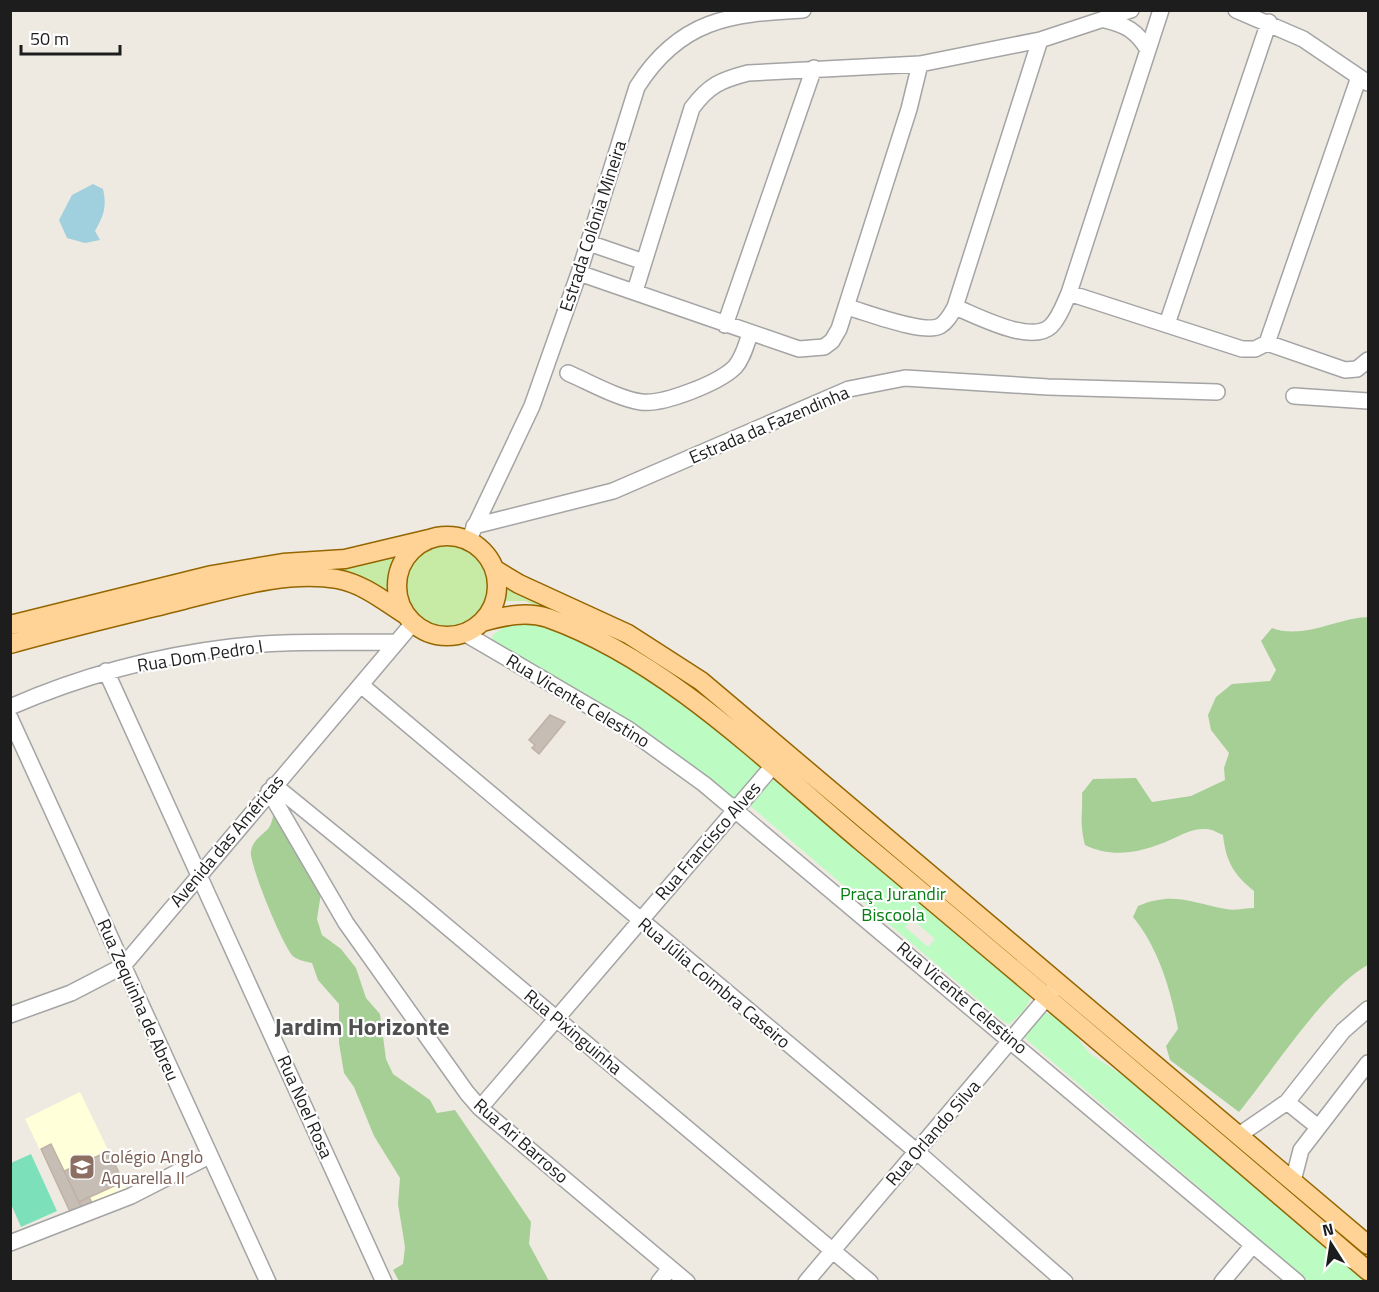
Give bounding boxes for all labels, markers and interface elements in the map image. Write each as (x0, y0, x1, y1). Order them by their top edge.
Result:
scale bar (21, 18, 120, 56)
text: 50 m (30, 25, 69, 52)
street label: Estrada Colônia Mineira (552, 137, 633, 315)
street label: Estrada da Fazendinha (685, 379, 853, 470)
street label: Rua Dom Pedro I (135, 632, 265, 679)
street label: Rua Vicente Celestino (501, 647, 655, 754)
street label: Avenida das Américas (163, 769, 290, 913)
street label: Rua Francisco Alves (648, 775, 767, 906)
park label: Praça Jurandir Biscoola (840, 880, 946, 928)
street label: Rua Júlia Coimbra Caseiro (632, 911, 797, 1055)
street label: Rua Zequinha de Abreu (91, 914, 186, 1085)
street label: Rua Vicente Celestino (891, 935, 1034, 1061)
street label: Rua Pixinguinha (518, 982, 628, 1081)
district label: Jardim Horizonte (274, 1008, 450, 1044)
street label: Rua Noel Rosa (271, 1051, 340, 1163)
street label: Rua Orlando Silva (879, 1074, 986, 1192)
street label: Rua Ari Barroso (468, 1092, 575, 1190)
place label: Colégio Anglo Aquarella II (101, 1143, 203, 1191)
school or university icon: Colégio Anglo Aquarella II (67, 1152, 97, 1182)
north arrow (1301, 1214, 1361, 1274)
text: N (1320, 1216, 1336, 1242)

